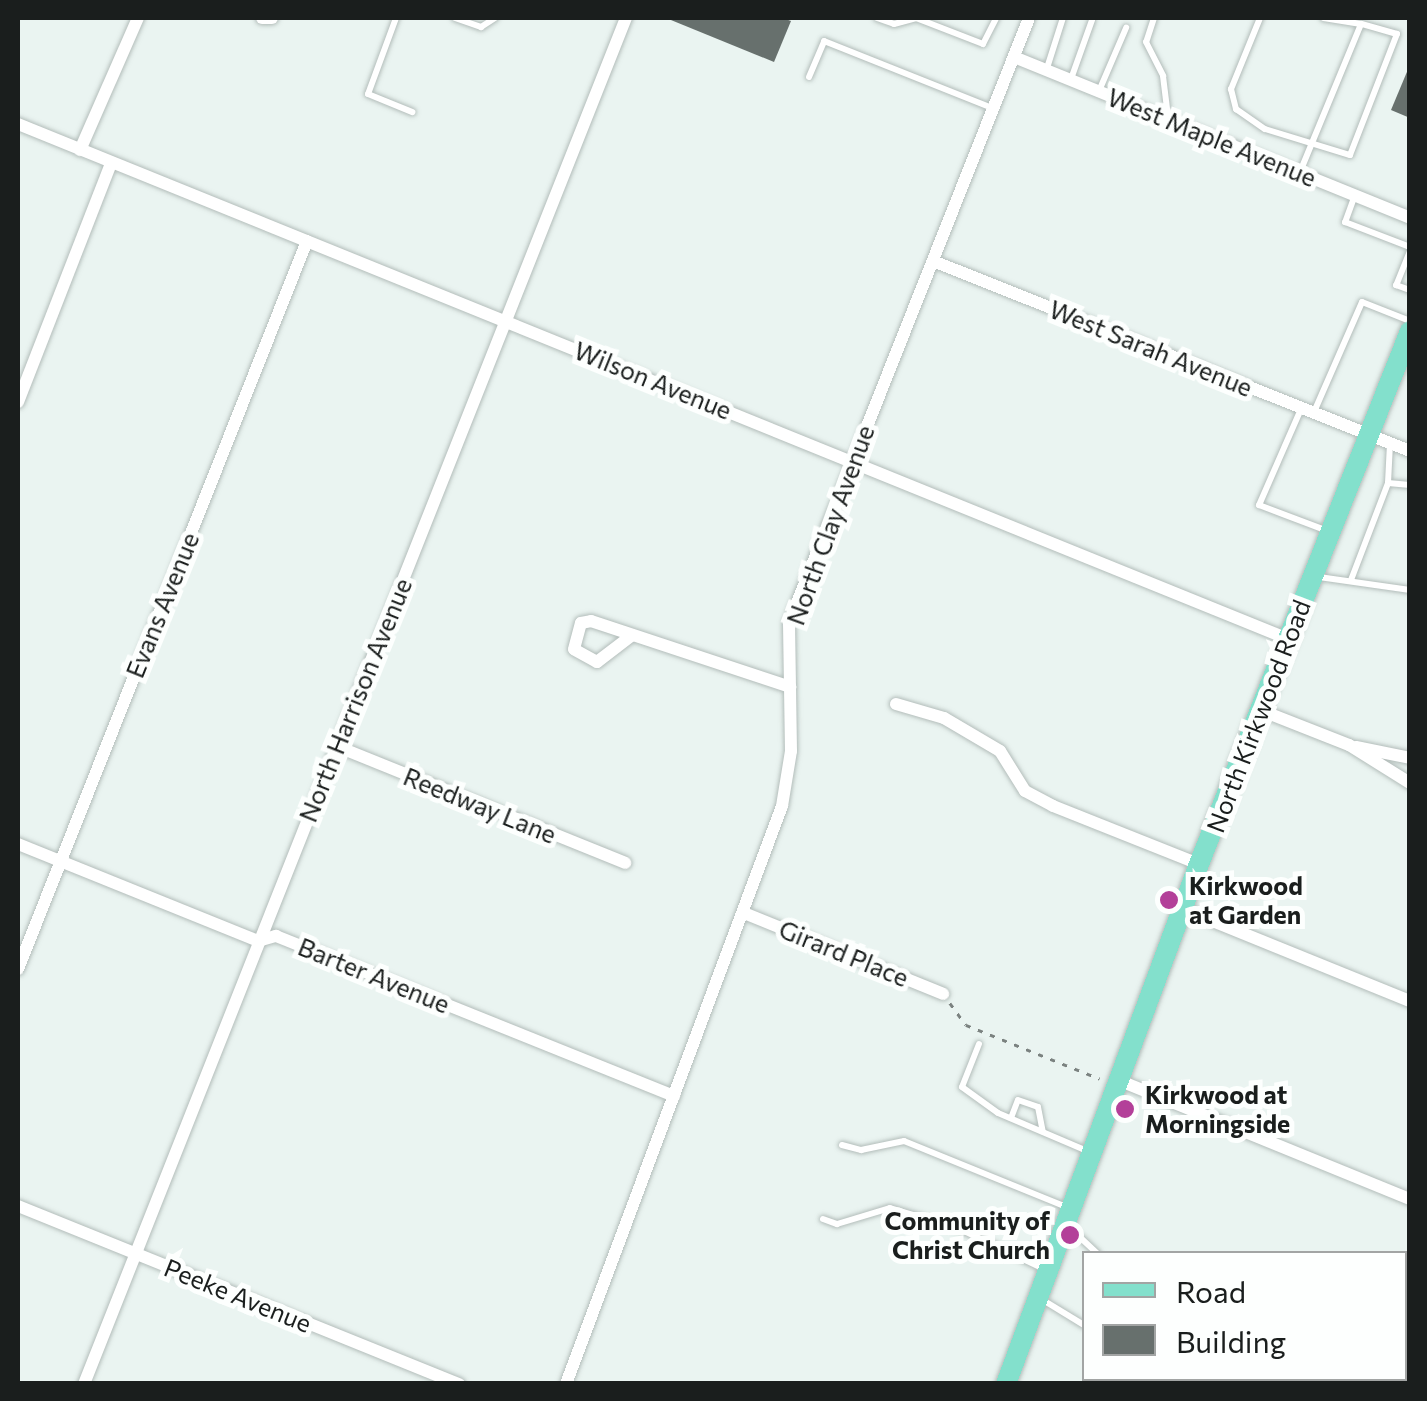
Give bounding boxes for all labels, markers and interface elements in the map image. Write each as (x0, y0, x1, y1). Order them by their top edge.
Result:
street label: West Maple Avenue (1103, 81, 1321, 193)
street label: West Sarah Avenue (1045, 294, 1257, 402)
street label: Wilson Avenue (570, 335, 736, 425)
street label: North Clay Avenue (780, 421, 880, 629)
street label: Evans Avenue (119, 528, 205, 682)
street label: North Harrison Avenue (292, 574, 418, 826)
street label: North Kirkwood Road (1200, 595, 1316, 837)
street label: Reedway Lane (399, 761, 561, 849)
place label: Kirkwood at Garden (1189, 871, 1303, 930)
marker: Kirkwood at Garden (1158, 889, 1180, 911)
street label: Girard Place (775, 913, 913, 993)
street label: Barter Avenue (294, 931, 454, 1019)
place label: Kirkwood at Morningside (1145, 1080, 1290, 1139)
marker: Kirkwood at Morningside (1114, 1098, 1136, 1120)
place label: Community of Christ Church (885, 1206, 1050, 1265)
marker: Community of Christ Church (1059, 1224, 1081, 1246)
legend (1082, 1251, 1407, 1381)
street label: Peeke Avenue (160, 1252, 316, 1338)
text: Road (1176, 1272, 1246, 1309)
text: Building (1176, 1322, 1286, 1359)

